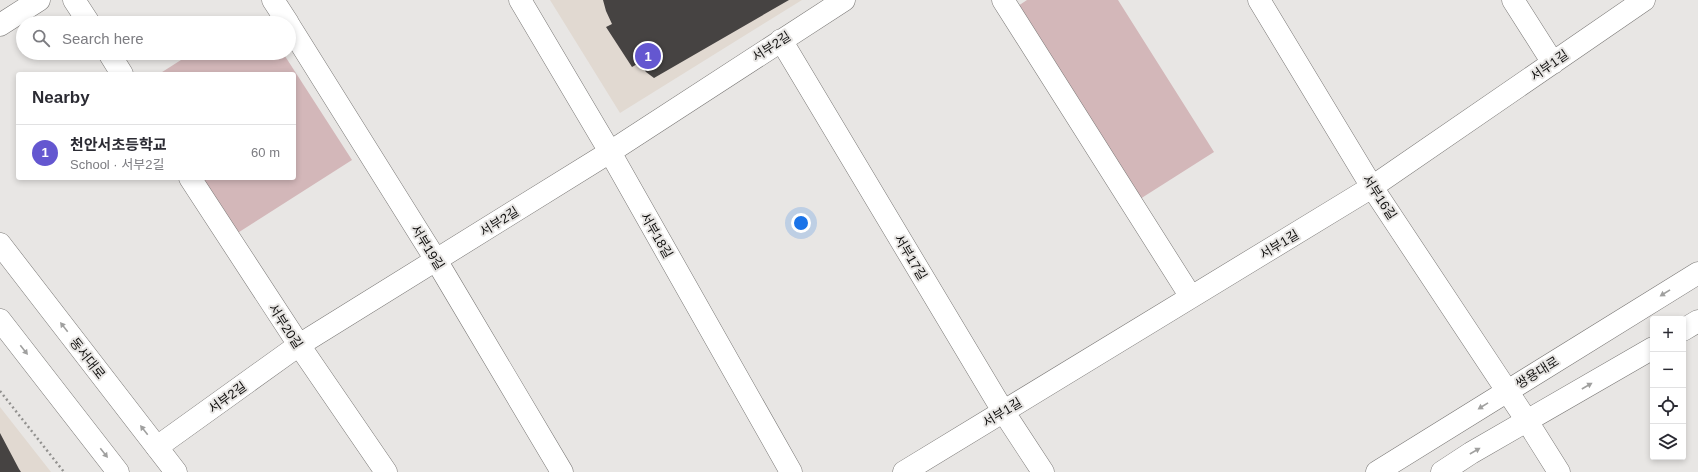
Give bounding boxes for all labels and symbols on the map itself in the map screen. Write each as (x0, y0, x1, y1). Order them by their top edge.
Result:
street label: 서부2길 (749, 28, 793, 64)
pin: 1 (635, 41, 661, 71)
street label: 서부1길 (1527, 47, 1571, 84)
street label: 서부16길 (1360, 172, 1400, 222)
street label: 서부2길 (477, 204, 522, 239)
street label: 서부18길 (637, 210, 676, 261)
your location (791, 213, 811, 233)
street label: 서부19길 (408, 222, 447, 273)
street label: 서부1길 (1257, 227, 1302, 262)
street label: 서부17길 (891, 232, 930, 283)
one-way arrow (1659, 290, 1671, 297)
street label: 서부20길 (266, 301, 306, 351)
one-way arrow (60, 322, 69, 333)
street label: 동서대로 (67, 335, 108, 382)
one-way arrow (20, 345, 28, 356)
street label: 쌍용대로 (1513, 353, 1562, 391)
street label: 서부2길 (205, 379, 249, 416)
one-way arrow (1581, 382, 1593, 389)
street label: 서부1길 (980, 395, 1025, 430)
one-way arrow (1478, 402, 1488, 410)
one-way arrow (140, 425, 148, 436)
one-way arrow (1470, 447, 1480, 455)
one-way arrow (99, 448, 108, 459)

